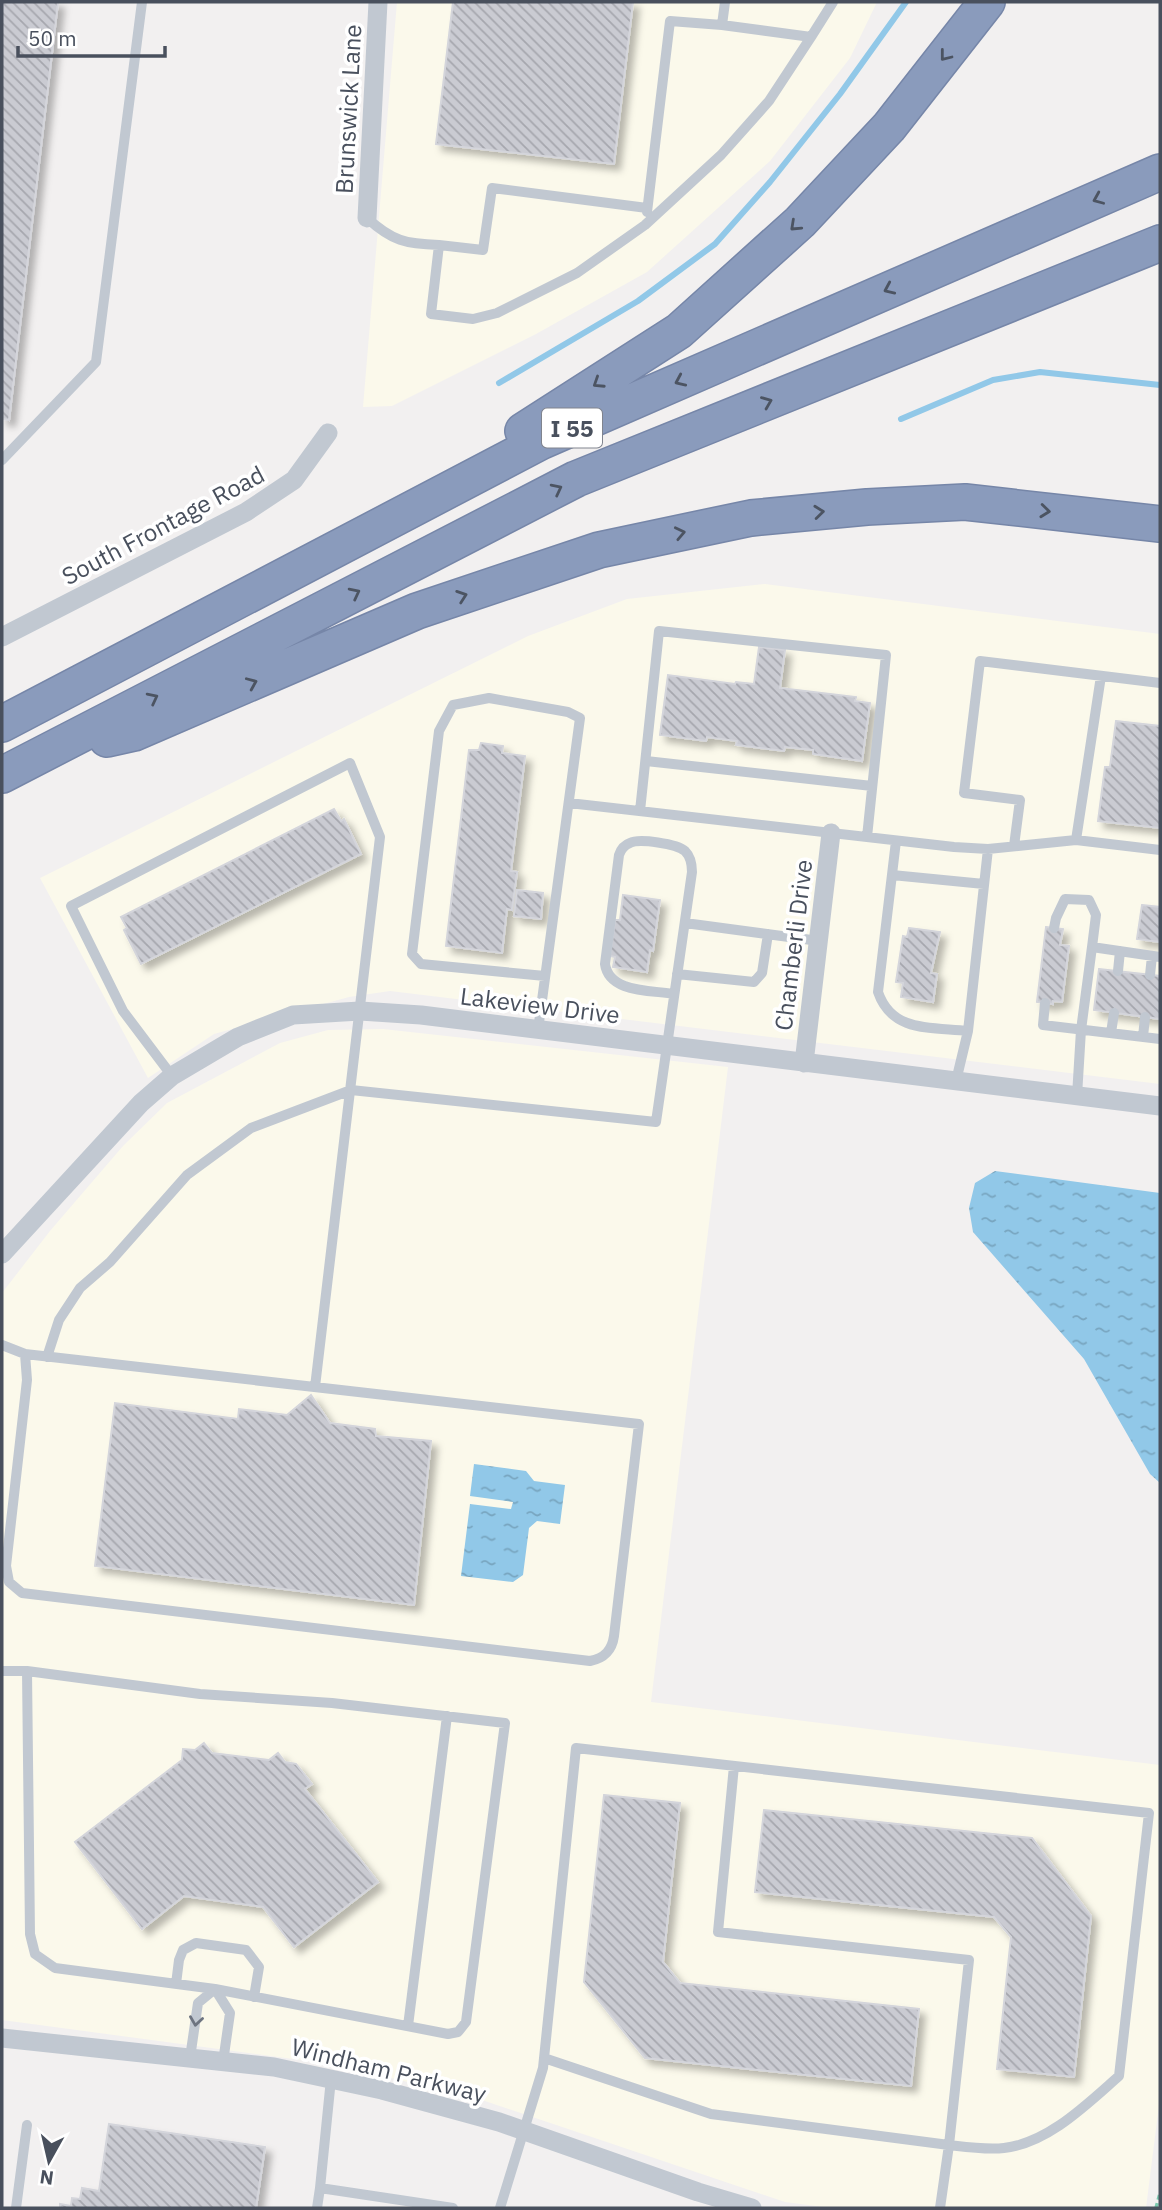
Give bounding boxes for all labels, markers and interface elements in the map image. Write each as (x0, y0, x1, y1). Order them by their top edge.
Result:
scale bar (18, 14, 164, 58)
street label: Brunswick Lane (328, 23, 368, 195)
text: 50 m (28, 24, 77, 52)
one-way arrow (941, 47, 953, 60)
one-way arrow (1092, 191, 1104, 205)
one-way arrow (790, 218, 803, 231)
one-way arrow (883, 281, 895, 295)
one-way arrow (675, 373, 687, 387)
one-way arrow (593, 374, 606, 387)
one-way arrow (760, 396, 772, 410)
road number: I 55 (542, 408, 602, 448)
street label: South Frontage Road (56, 458, 270, 592)
one-way arrow (550, 484, 562, 497)
one-way arrow (1040, 503, 1051, 518)
one-way arrow (813, 505, 824, 520)
one-way arrow (674, 526, 686, 541)
one-way arrow (348, 588, 360, 602)
one-way arrow (455, 590, 467, 604)
one-way arrow (244, 677, 257, 691)
one-way arrow (146, 692, 158, 706)
street label: Chamberli Drive (767, 858, 819, 1032)
street label: Lakeview Drive (458, 979, 622, 1031)
one-way arrow (188, 2015, 203, 2027)
street label: Windham Parkway (288, 2030, 490, 2110)
north arrow (14, 2126, 84, 2196)
text: N (38, 2165, 55, 2191)

